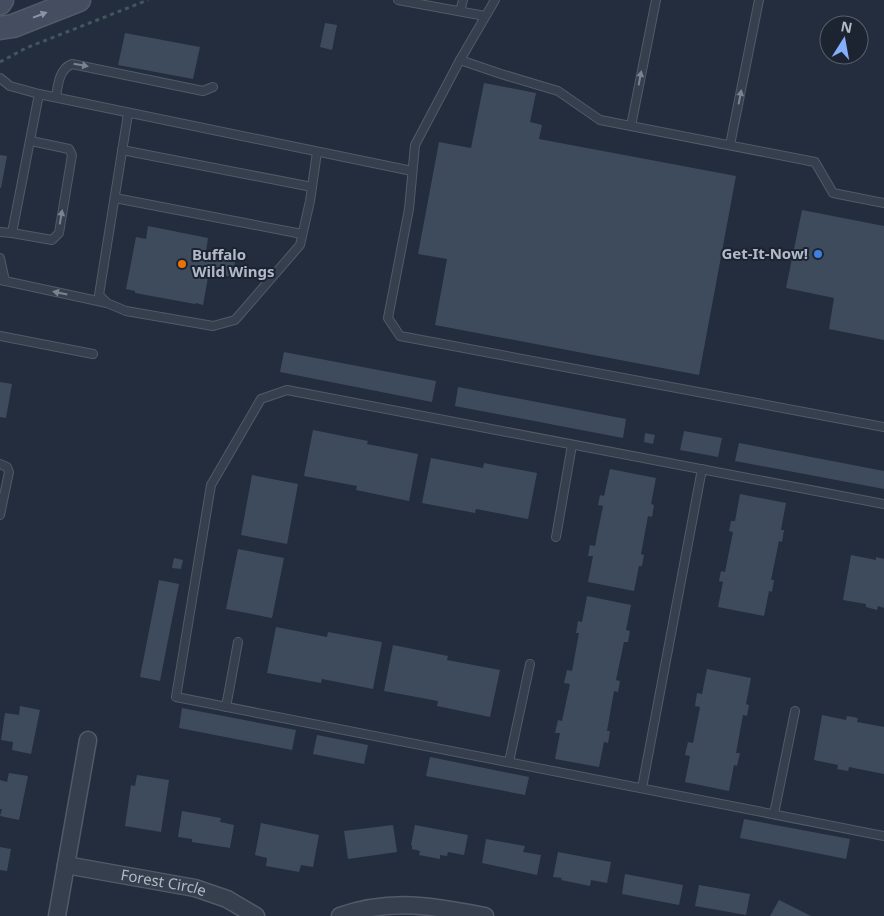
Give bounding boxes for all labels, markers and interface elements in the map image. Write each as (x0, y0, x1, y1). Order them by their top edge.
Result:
one-way arrow (33, 11, 47, 19)
north arrow (819, 15, 869, 65)
text: N (839, 16, 854, 37)
one-way arrow (73, 62, 89, 70)
one-way arrow (637, 69, 645, 85)
one-way arrow (736, 89, 744, 105)
one-way arrow (58, 209, 66, 225)
place label: Get-It-Now! (721, 243, 808, 263)
place label: Buffalo Wild Wings (192, 244, 275, 281)
marker: Get-It-Now! (812, 248, 824, 260)
marker: Buffalo Wild Wings (176, 258, 188, 270)
one-way arrow (52, 289, 67, 297)
street label: Forest Circle (119, 864, 209, 900)

